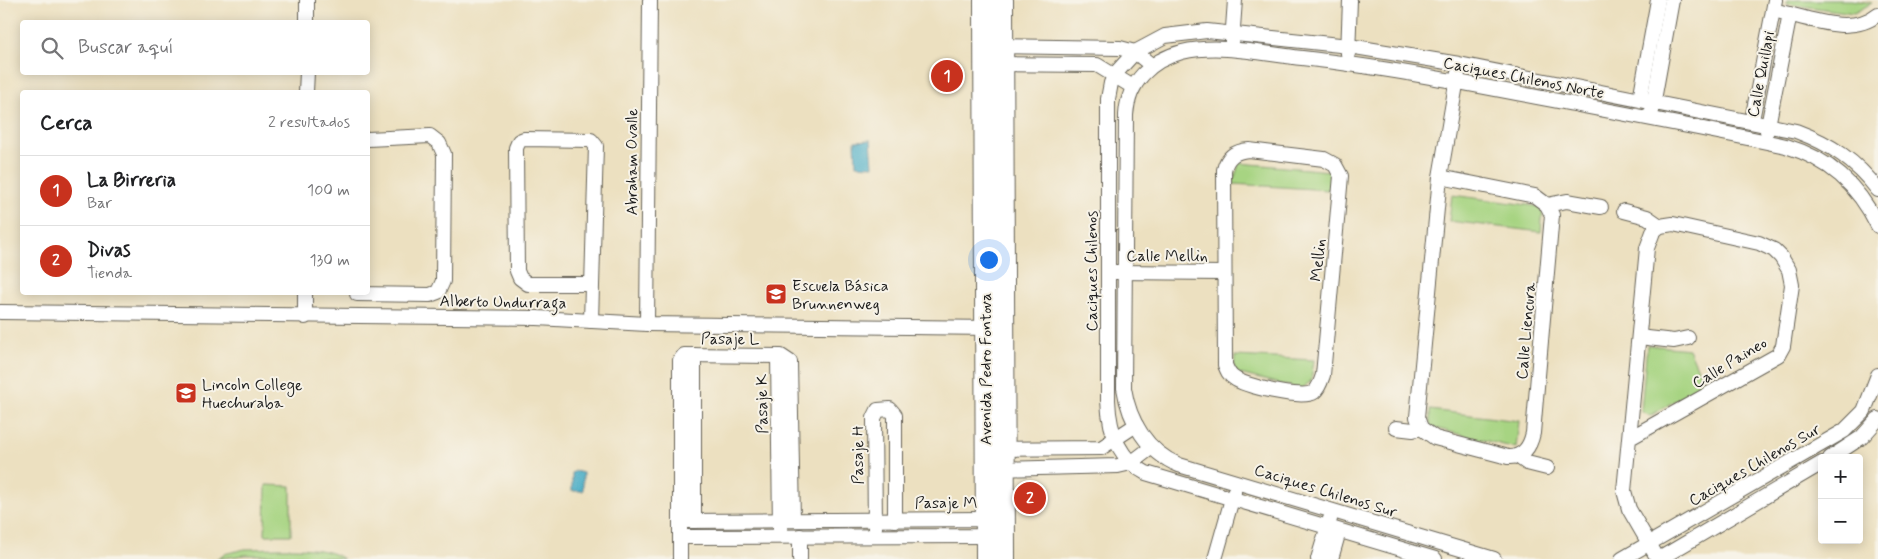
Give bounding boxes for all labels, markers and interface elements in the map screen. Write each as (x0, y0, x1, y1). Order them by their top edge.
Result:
search box (20, 20, 370, 75)
street label: Calle Quillapi (1743, 29, 1780, 119)
icon: search (38, 34, 66, 62)
text: Buscar aquí (78, 35, 173, 60)
street label: Caciques Chilenos Norte (1441, 53, 1606, 104)
pin: 1 (931, 57, 963, 95)
street label: Abraham Ovalle (622, 108, 643, 216)
text: Cerca (40, 109, 93, 137)
text: 2 resultados (268, 112, 350, 133)
text: La Birreria (87, 168, 176, 193)
text: 1 (52, 180, 60, 201)
text: 100 m (307, 180, 350, 201)
text: Bar (87, 193, 112, 214)
street label: Caciques Chilenos (1082, 211, 1103, 331)
text: Divas (87, 238, 130, 263)
street label: Mellin (1306, 238, 1331, 283)
street label: Calle Mellin (1126, 246, 1208, 267)
your location (976, 247, 1002, 273)
text: 2 (52, 250, 60, 271)
text: 130 m (309, 250, 350, 271)
text: Tienda (87, 263, 132, 284)
place label: Escuela Básica Brunnenweg (792, 276, 889, 315)
street label: Calle Liencura (1512, 281, 1541, 381)
school or university icon: Escuela Básica Brunnenweg (764, 282, 788, 306)
street label: Alberto Undurraga (439, 291, 567, 315)
street label: Avenida Pedro Fontova (976, 293, 997, 445)
street label: Pasaje L (701, 328, 760, 351)
street label: Calle Paineo (1688, 333, 1771, 394)
street label: Pasaje K (751, 373, 774, 434)
place label: Lincoln College Huechuraba (202, 375, 303, 414)
school or university icon: Lincoln College Huechuraba (174, 381, 198, 405)
street label: Caciques Chilenos Sur (1685, 419, 1825, 511)
street label: Pasaje H (848, 425, 869, 485)
map controls (1818, 454, 1863, 544)
button: + (1818, 454, 1863, 499)
street label: Caciques Chilenos Sur (1252, 460, 1400, 523)
pin: 2 (1014, 479, 1046, 517)
street label: Pasaje M (915, 493, 977, 514)
button: − (1818, 499, 1863, 544)

